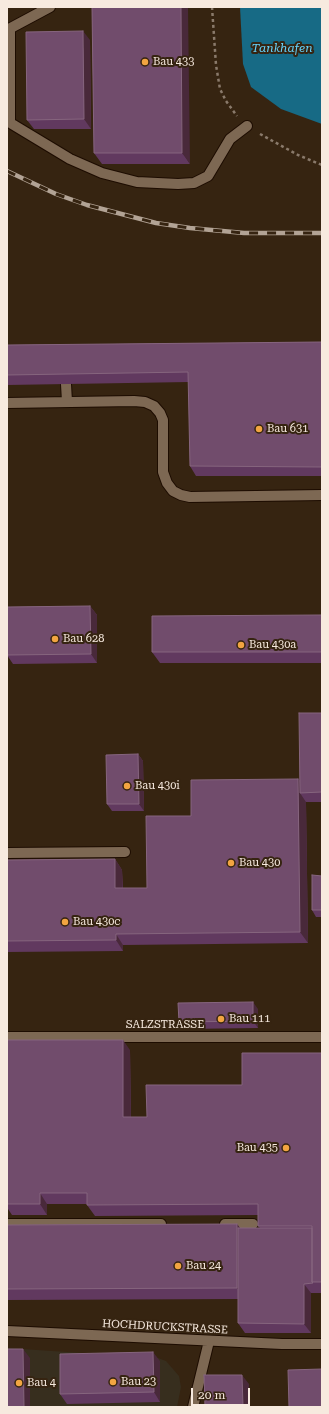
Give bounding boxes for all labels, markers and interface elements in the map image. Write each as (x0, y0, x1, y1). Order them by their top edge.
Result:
water label: Tankhafen (251, 41, 313, 55)
place label: Bau 433 (153, 55, 194, 69)
marker: Bau 433 (140, 57, 150, 67)
place label: Bau 631 (267, 422, 308, 436)
marker: Bau 631 (254, 424, 264, 434)
place label: Bau 628 (63, 632, 104, 646)
marker: Bau 628 (50, 634, 60, 644)
place label: Bau 430a (249, 638, 296, 652)
marker: Bau 430a (236, 640, 246, 650)
place label: Bau 430i (135, 779, 180, 793)
marker: Bau 430i (122, 781, 132, 791)
place label: Bau 430 (239, 856, 280, 870)
marker: Bau 430 (226, 858, 236, 868)
place label: Bau 430c (73, 915, 120, 929)
marker: Bau 430c (60, 917, 70, 927)
place label: Bau 111 (229, 1012, 270, 1026)
marker: Bau 111 (216, 1014, 226, 1024)
street label: SALZSTRASSE (126, 1018, 204, 1032)
place label: Bau 435 (237, 1141, 278, 1155)
marker: Bau 435 (281, 1143, 291, 1153)
place label: Bau 24 (186, 1259, 221, 1273)
marker: Bau 24 (173, 1261, 183, 1271)
street label: HOCHDRUCKSTRASSE (102, 1317, 228, 1337)
place label: Bau 23 (121, 1375, 156, 1389)
place label: Bau 4 (27, 1376, 56, 1390)
marker: Bau 23 (108, 1377, 118, 1387)
marker: Bau 4 (14, 1378, 24, 1388)
scale bar (193, 1380, 252, 1406)
text: 20 m (198, 1388, 225, 1402)

